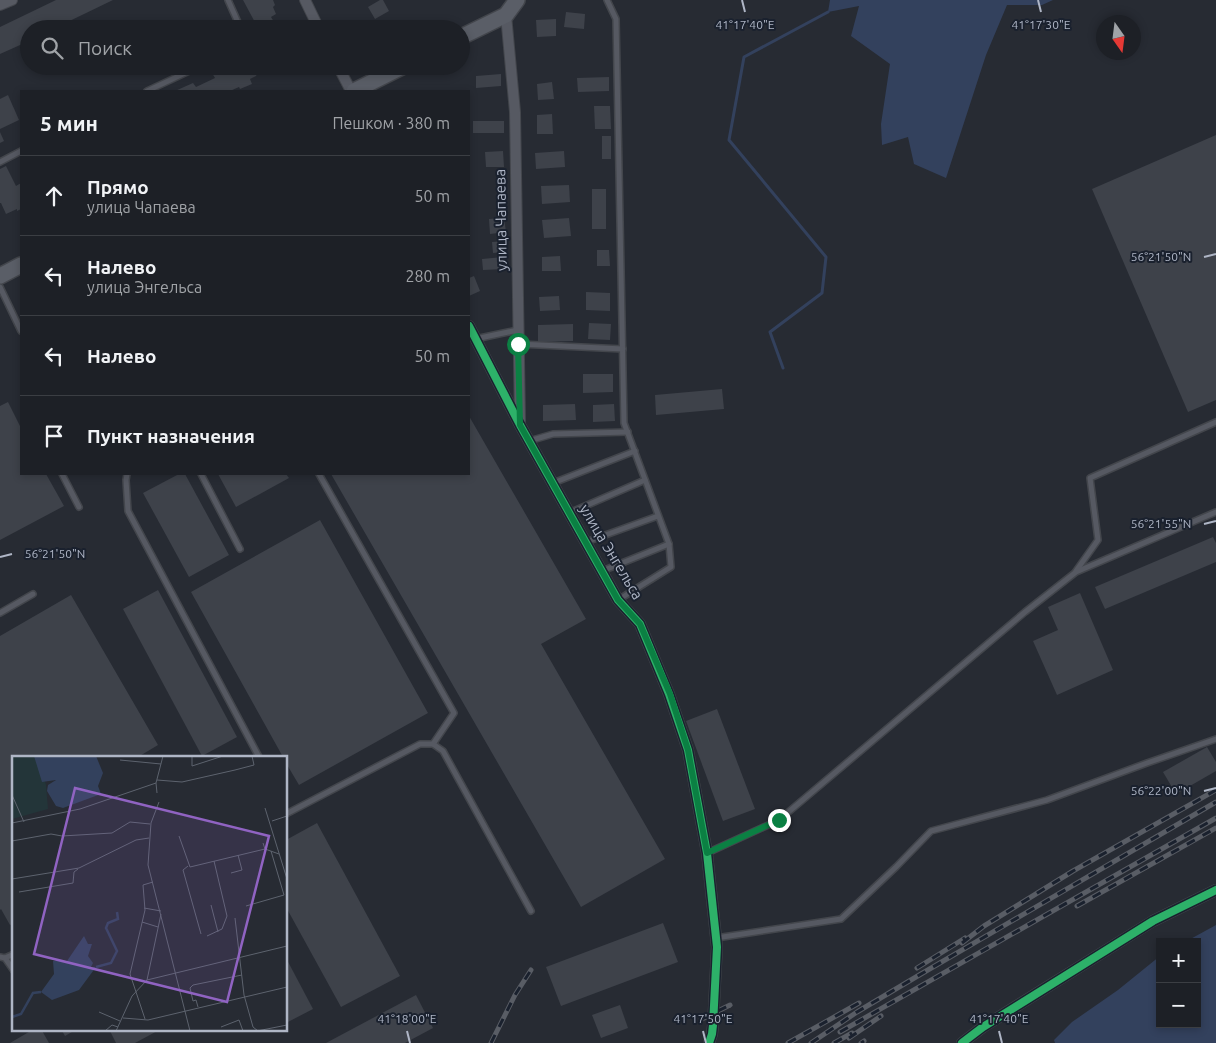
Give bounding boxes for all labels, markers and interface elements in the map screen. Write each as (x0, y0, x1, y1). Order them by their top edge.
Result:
north arrow (1096, 15, 1141, 60)
text: 41°17'40"E (716, 18, 775, 31)
text: 41°17'30"E (1012, 18, 1071, 31)
search box (20, 20, 470, 75)
icon: search (38, 34, 66, 62)
text: Поиск (78, 37, 132, 59)
text: 5 мин (40, 111, 98, 135)
text: Пешком · 380 m (332, 114, 450, 132)
street label: улица Чапаева (491, 169, 510, 271)
text: Прямо (87, 176, 149, 198)
icon: ahead (40, 182, 68, 210)
text: 50 m (414, 187, 450, 205)
text: улица Чапаева (87, 198, 196, 216)
text: 56°21'50"N (1131, 250, 1191, 263)
text: Налево (87, 256, 156, 278)
icon: left (40, 262, 68, 290)
text: 280 m (405, 267, 450, 285)
text: улица Энгельса (87, 278, 202, 296)
route start (507, 333, 530, 356)
icon: left (40, 342, 68, 370)
text: Налево (87, 345, 156, 367)
text: 50 m (414, 347, 450, 365)
icon: arrive (40, 422, 68, 450)
text: Пункт назначения (87, 425, 255, 447)
street label: улица Энгельса (576, 501, 647, 602)
text: 56°21'55"N (1131, 517, 1191, 530)
text: 56°21'50"N (25, 547, 85, 560)
inset map (12, 756, 288, 1030)
text: 56°22'00"N (1131, 784, 1191, 797)
route end (768, 809, 791, 832)
map controls (1156, 938, 1201, 1028)
button: + (1156, 938, 1201, 983)
button: − (1156, 983, 1201, 1028)
text: 41°18'00"E (378, 1012, 437, 1025)
text: 41°17'50"E (674, 1012, 733, 1025)
text: 41°17'40"E (970, 1012, 1029, 1025)

